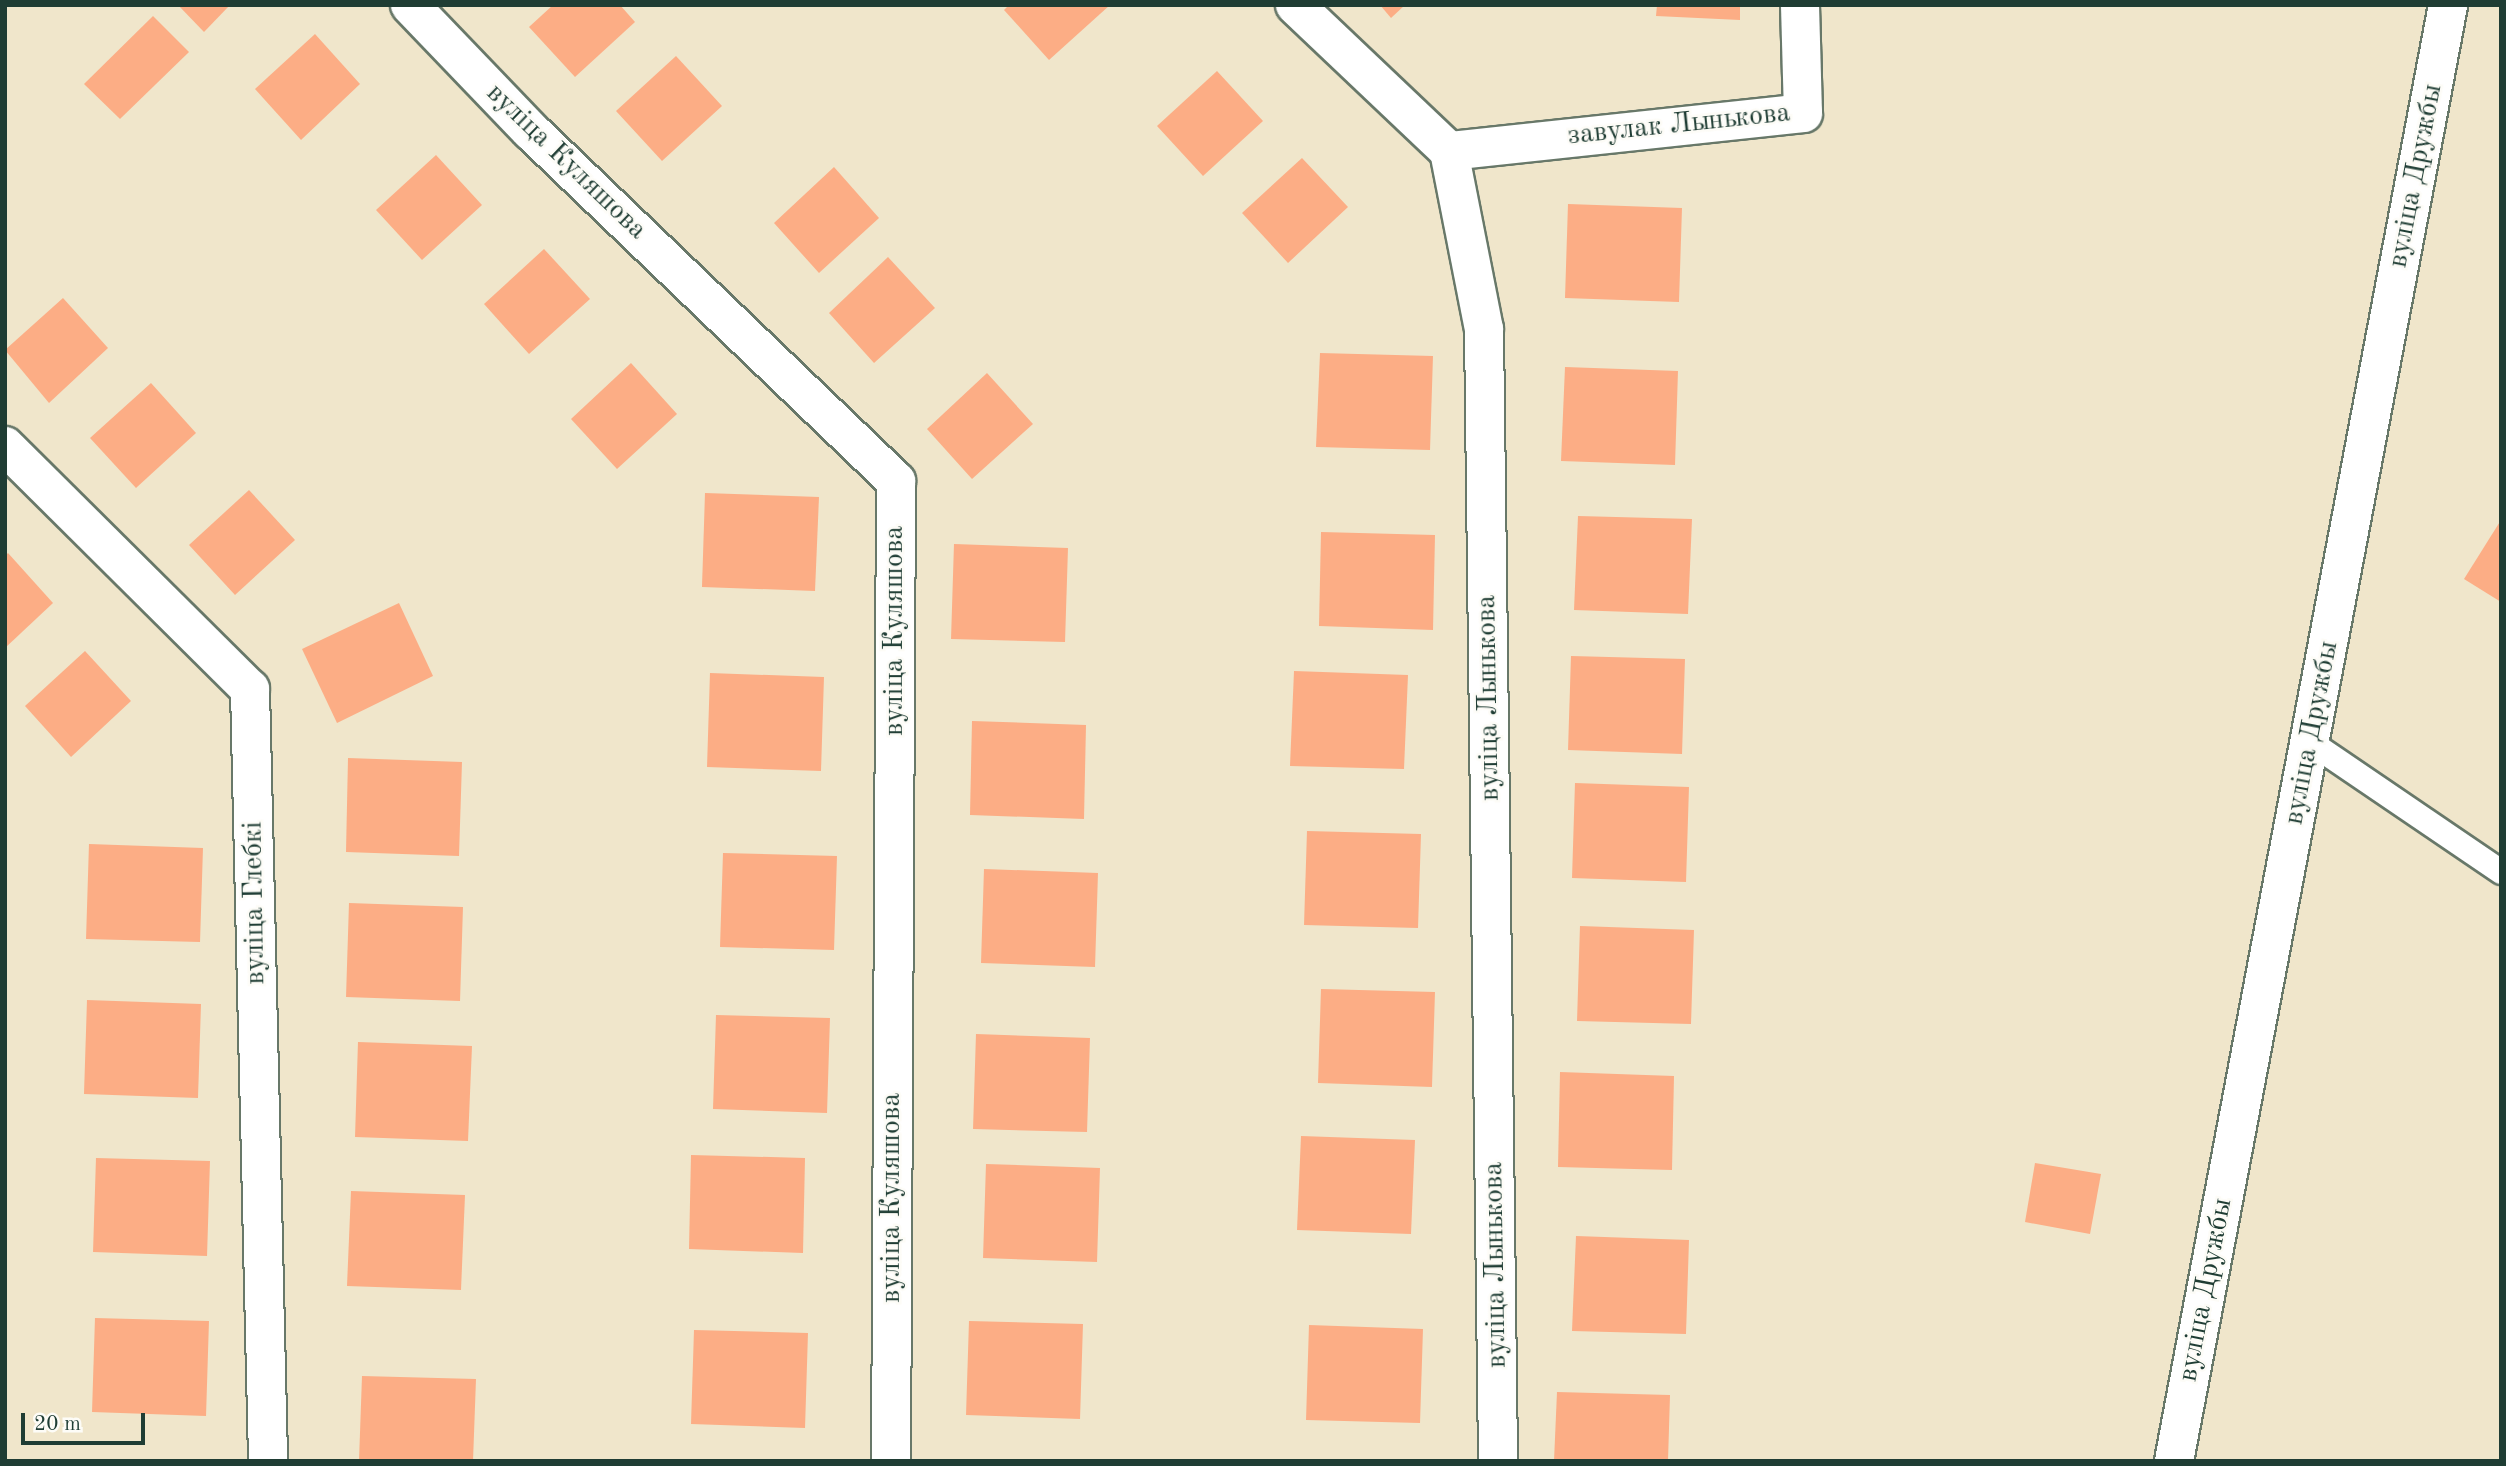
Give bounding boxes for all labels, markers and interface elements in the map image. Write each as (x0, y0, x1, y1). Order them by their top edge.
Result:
street label: вуліца Куляшова (479, 77, 653, 247)
street label: вуліца Дружбы (2382, 81, 2450, 271)
street label: завулак Лынькова (1566, 97, 1792, 153)
street label: вуліца Куляшова (878, 526, 912, 736)
street label: вуліца Лынькова (1470, 595, 1508, 801)
street label: вуліца Дружбы (2278, 638, 2346, 828)
street label: вуліца Глебкі (237, 821, 273, 985)
street label: вуліца Куляшова (875, 1093, 909, 1303)
street label: вуліца Лынькова (1477, 1162, 1515, 1368)
street label: вуліца Дружбы (2172, 1195, 2240, 1385)
scale bar (24, 1400, 149, 1444)
text: 20 m (34, 1414, 81, 1435)

